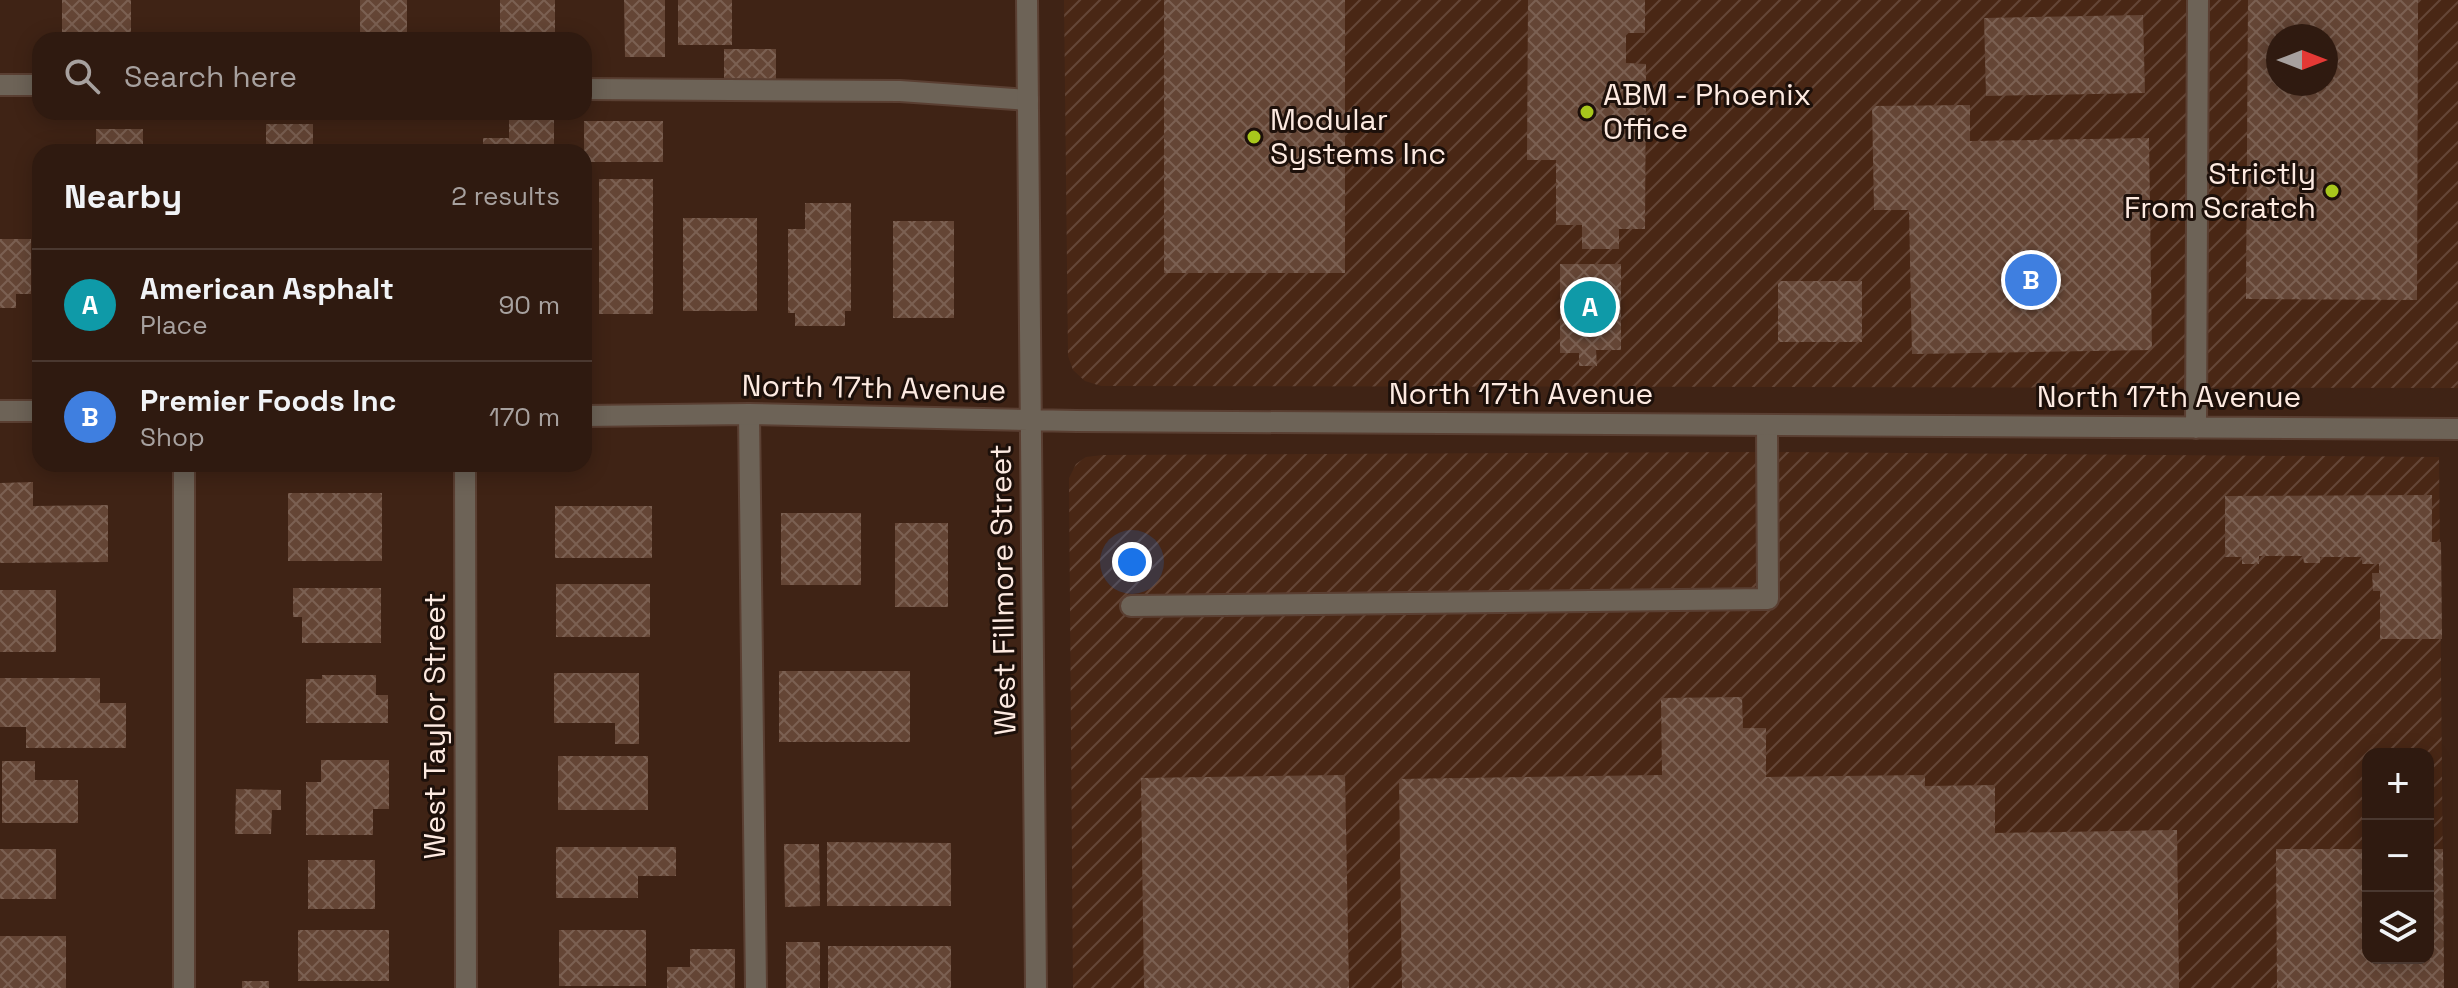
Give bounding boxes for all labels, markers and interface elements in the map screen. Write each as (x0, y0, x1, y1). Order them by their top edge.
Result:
north arrow (2266, 24, 2338, 96)
search box (32, 32, 592, 120)
icon: search (60, 54, 104, 98)
text: Search here (124, 57, 297, 96)
place label: ABM - Phoenix Office (1603, 75, 1811, 148)
place label: Modular Systems Inc (1270, 100, 1446, 173)
marker: ABM - Phoenix Office (1578, 103, 1596, 121)
marker: Modular Systems Inc (1245, 128, 1263, 146)
place label: Strictly From Scratch (2124, 154, 2316, 227)
text: Nearby (64, 175, 182, 218)
text: 2 results (451, 179, 560, 213)
marker: Strictly From Scratch (2323, 182, 2341, 200)
pin: B (2005, 250, 2057, 310)
text: American Asphalt (140, 269, 394, 308)
pin: A (1564, 277, 1616, 337)
text: A (82, 288, 98, 322)
text: 90 m (498, 288, 560, 322)
text: Place (140, 308, 208, 342)
street label: North 17th Avenue (741, 366, 1007, 409)
street label: North 17th Avenue (1389, 374, 1653, 413)
street label: North 17th Avenue (2037, 377, 2301, 416)
text: Premier Foods Inc (140, 381, 396, 420)
text: B (81, 400, 99, 434)
text: 170 m (489, 400, 560, 434)
text: Shop (140, 420, 205, 454)
street label: West Fillmore Street (980, 444, 1025, 736)
your location (1112, 542, 1152, 582)
street label: West Taylor Street (415, 593, 454, 859)
map controls (2362, 748, 2434, 964)
button: + (2362, 748, 2434, 820)
button: − (2362, 820, 2434, 892)
button: layers (2362, 892, 2434, 964)

